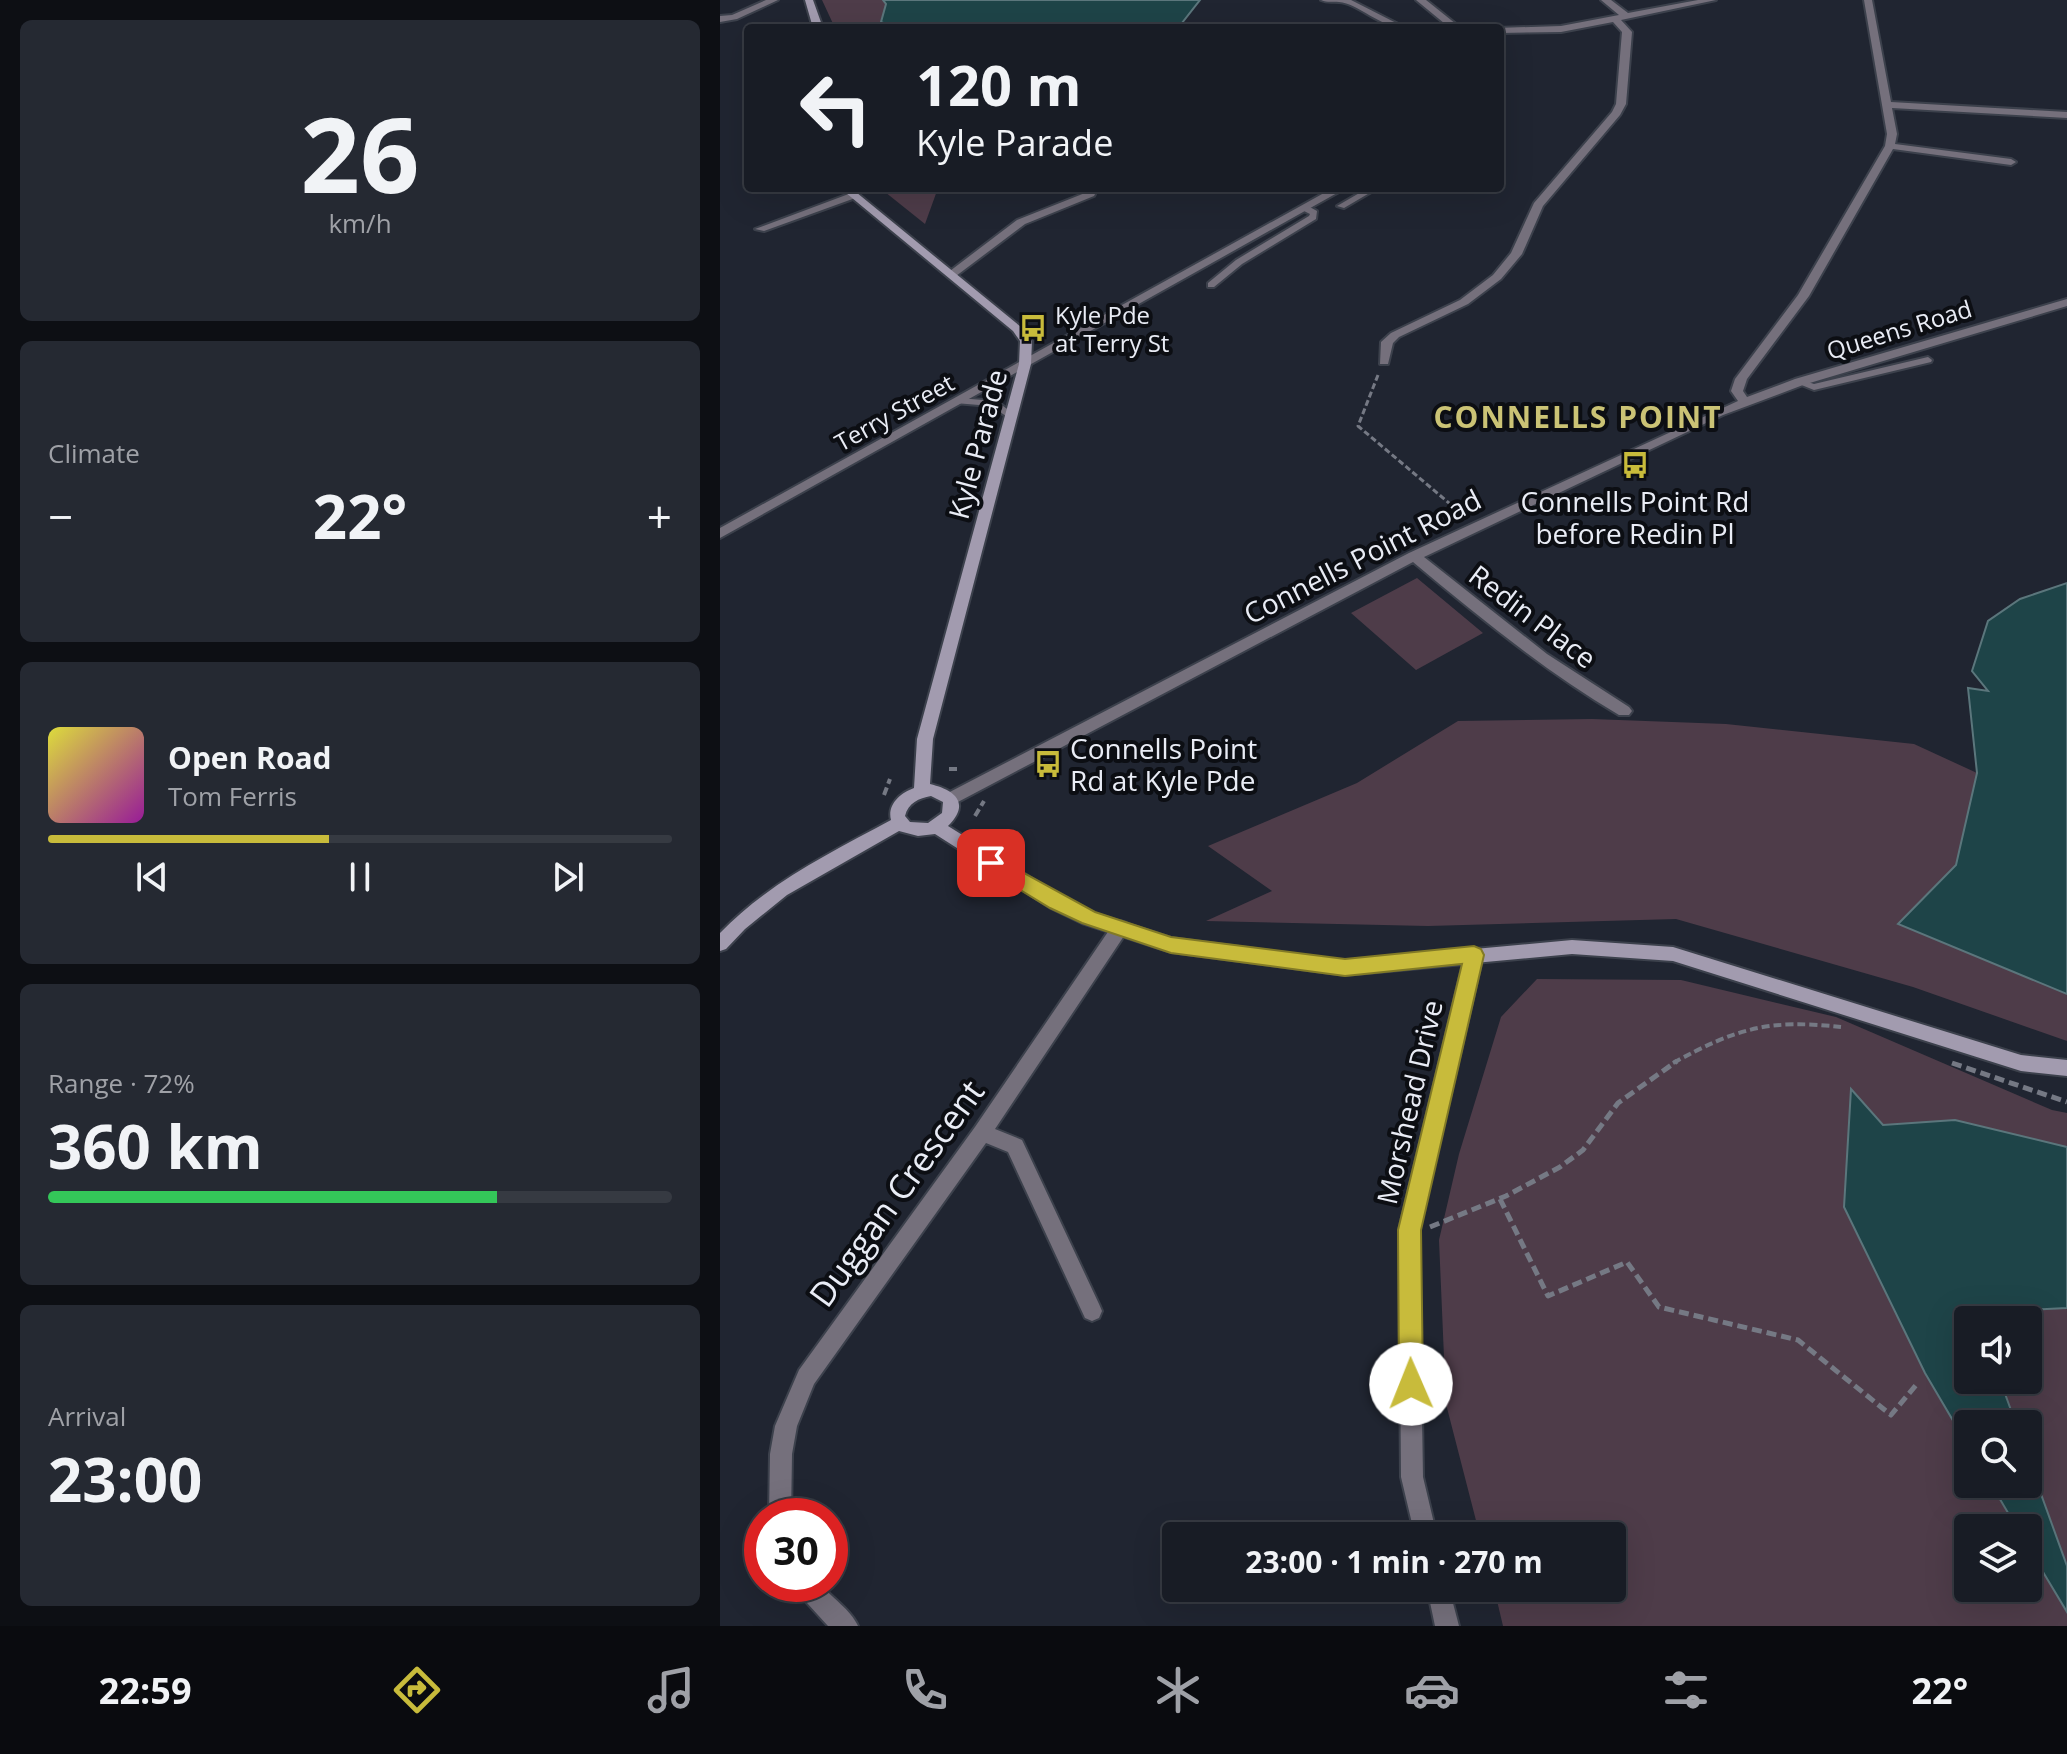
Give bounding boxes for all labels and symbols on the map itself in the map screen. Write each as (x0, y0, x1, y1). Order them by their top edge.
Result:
street label: Queens Road (1822, 291, 1976, 367)
place label: Kyle Pde at Terry St (1055, 298, 1169, 359)
bus stop icon: Kyle Pde at Terry St (1018, 313, 1048, 343)
street label: Kyle Parade (939, 365, 1015, 523)
street label: Terry Street (828, 366, 960, 458)
district label: CONNELLS POINT (1433, 396, 1723, 437)
bus stop icon: Connells Point Rd before Redin Pl (1620, 450, 1650, 480)
street label: Connells Point Road (1237, 480, 1487, 632)
place label: Connells Point Rd before Redin Pl (1521, 482, 1749, 552)
street label: Redin Place (1462, 556, 1604, 676)
place label: Connells Point Rd at Kyle Pde (1070, 729, 1257, 799)
bus stop icon: Connells Point Rd at Kyle Pde (1033, 749, 1063, 779)
pin (957, 829, 1025, 897)
street label: Morshead Drive (1367, 996, 1451, 1208)
street label: Duggan Crescent (798, 1070, 994, 1316)
position arrow (1369, 1342, 1453, 1426)
speed limit sign: 30 (744, 1498, 848, 1602)

